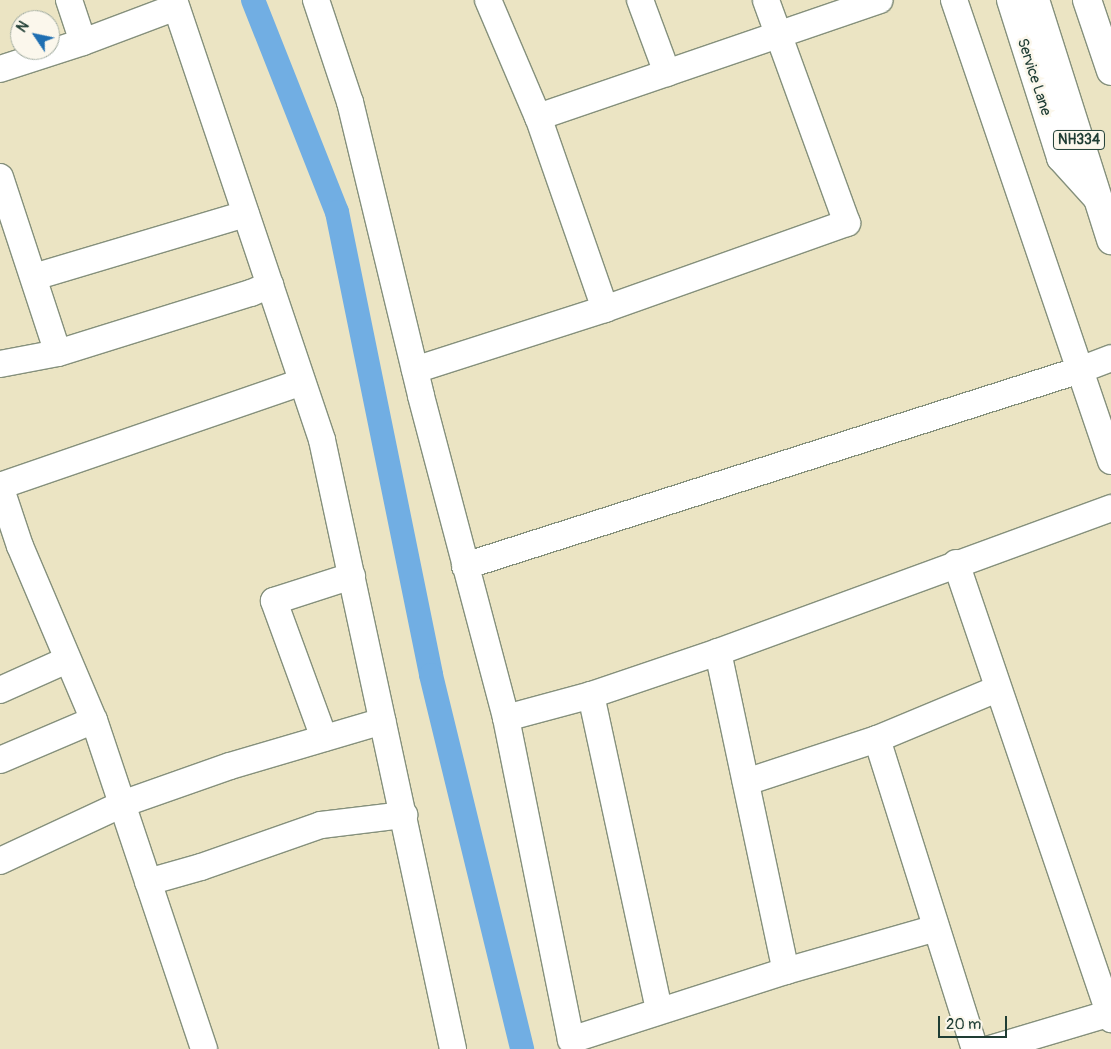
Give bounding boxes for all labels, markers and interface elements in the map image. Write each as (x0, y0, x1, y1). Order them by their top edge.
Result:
north arrow (10, 10, 60, 60)
text: N (13, 18, 33, 36)
street label: Service Lane (1013, 36, 1055, 118)
road number: NH334 (1053, 128, 1105, 152)
scale bar (941, 1006, 1010, 1038)
text: 20 m (946, 1015, 981, 1034)

